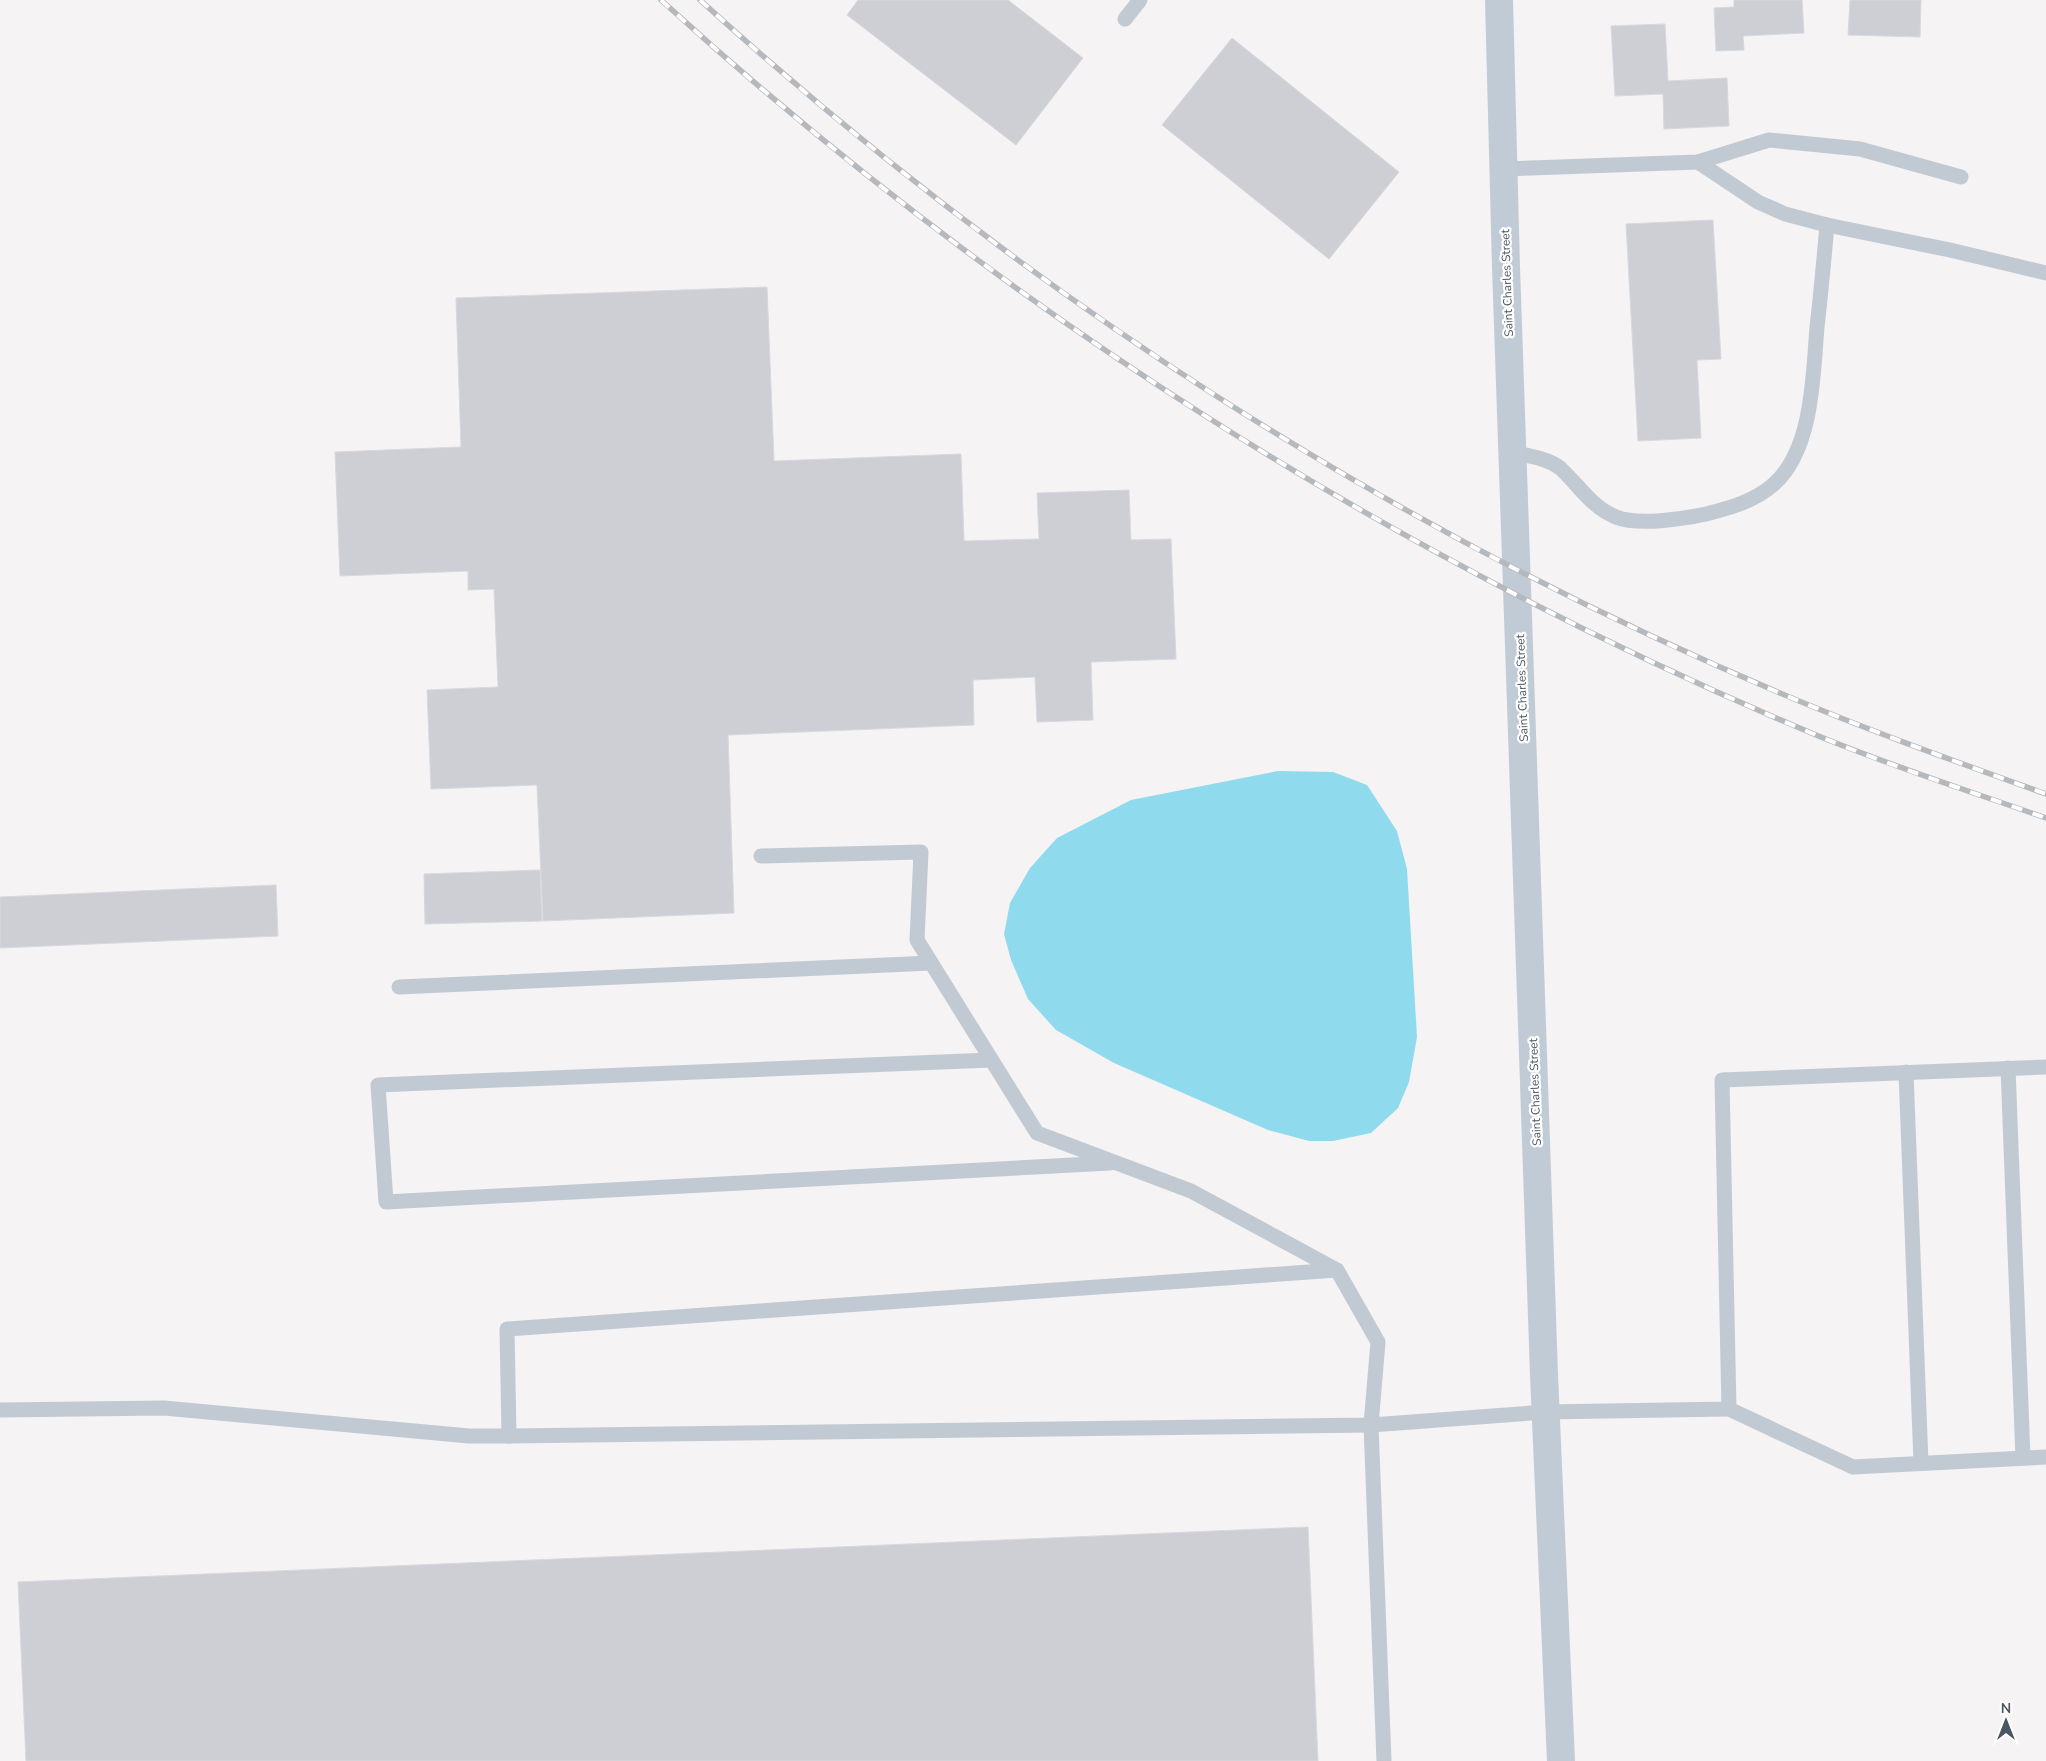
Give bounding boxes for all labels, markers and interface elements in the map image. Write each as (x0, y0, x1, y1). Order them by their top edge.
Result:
street label: Saint Charles Street (1497, 228, 1517, 337)
street label: Saint Charles Street (1512, 633, 1532, 742)
street label: Saint Charles Street (1525, 1037, 1545, 1146)
north arrow (1981, 1696, 2031, 1746)
text: N (2001, 1699, 2011, 1718)

